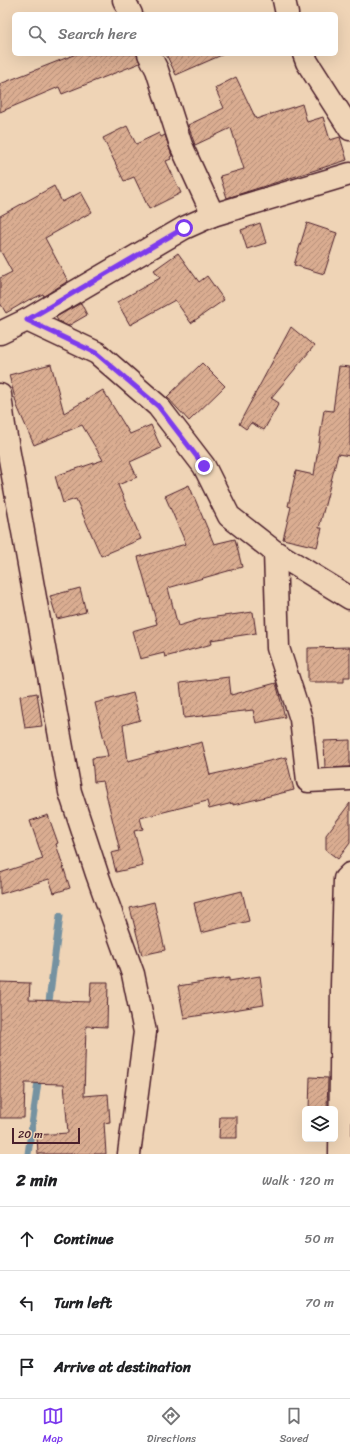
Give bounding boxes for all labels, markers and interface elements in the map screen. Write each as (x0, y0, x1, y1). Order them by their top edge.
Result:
search box (12, 12, 338, 56)
text: Search here (58, 21, 137, 47)
icon: search (26, 23, 48, 45)
route start (175, 219, 193, 237)
route end (195, 457, 213, 475)
map controls (302, 1106, 338, 1142)
button: layers (302, 1106, 338, 1142)
text: 20 m (18, 1125, 43, 1144)
scale bar (12, 1126, 80, 1145)
text: 2 min (16, 1165, 57, 1195)
text: Walk · 120 m (262, 1169, 334, 1192)
text: Continue (54, 1226, 114, 1252)
text: 50 m (304, 1227, 334, 1250)
icon: ahead (16, 1228, 38, 1250)
text: Turn left (54, 1290, 112, 1316)
text: 70 m (305, 1291, 334, 1314)
icon: left (16, 1292, 38, 1314)
text: Arrive at destination (54, 1354, 191, 1380)
icon: arrive (16, 1356, 38, 1378)
tab: Map (42, 1405, 64, 1448)
tab: Directions (147, 1405, 196, 1448)
tab: Saved (279, 1405, 308, 1448)

